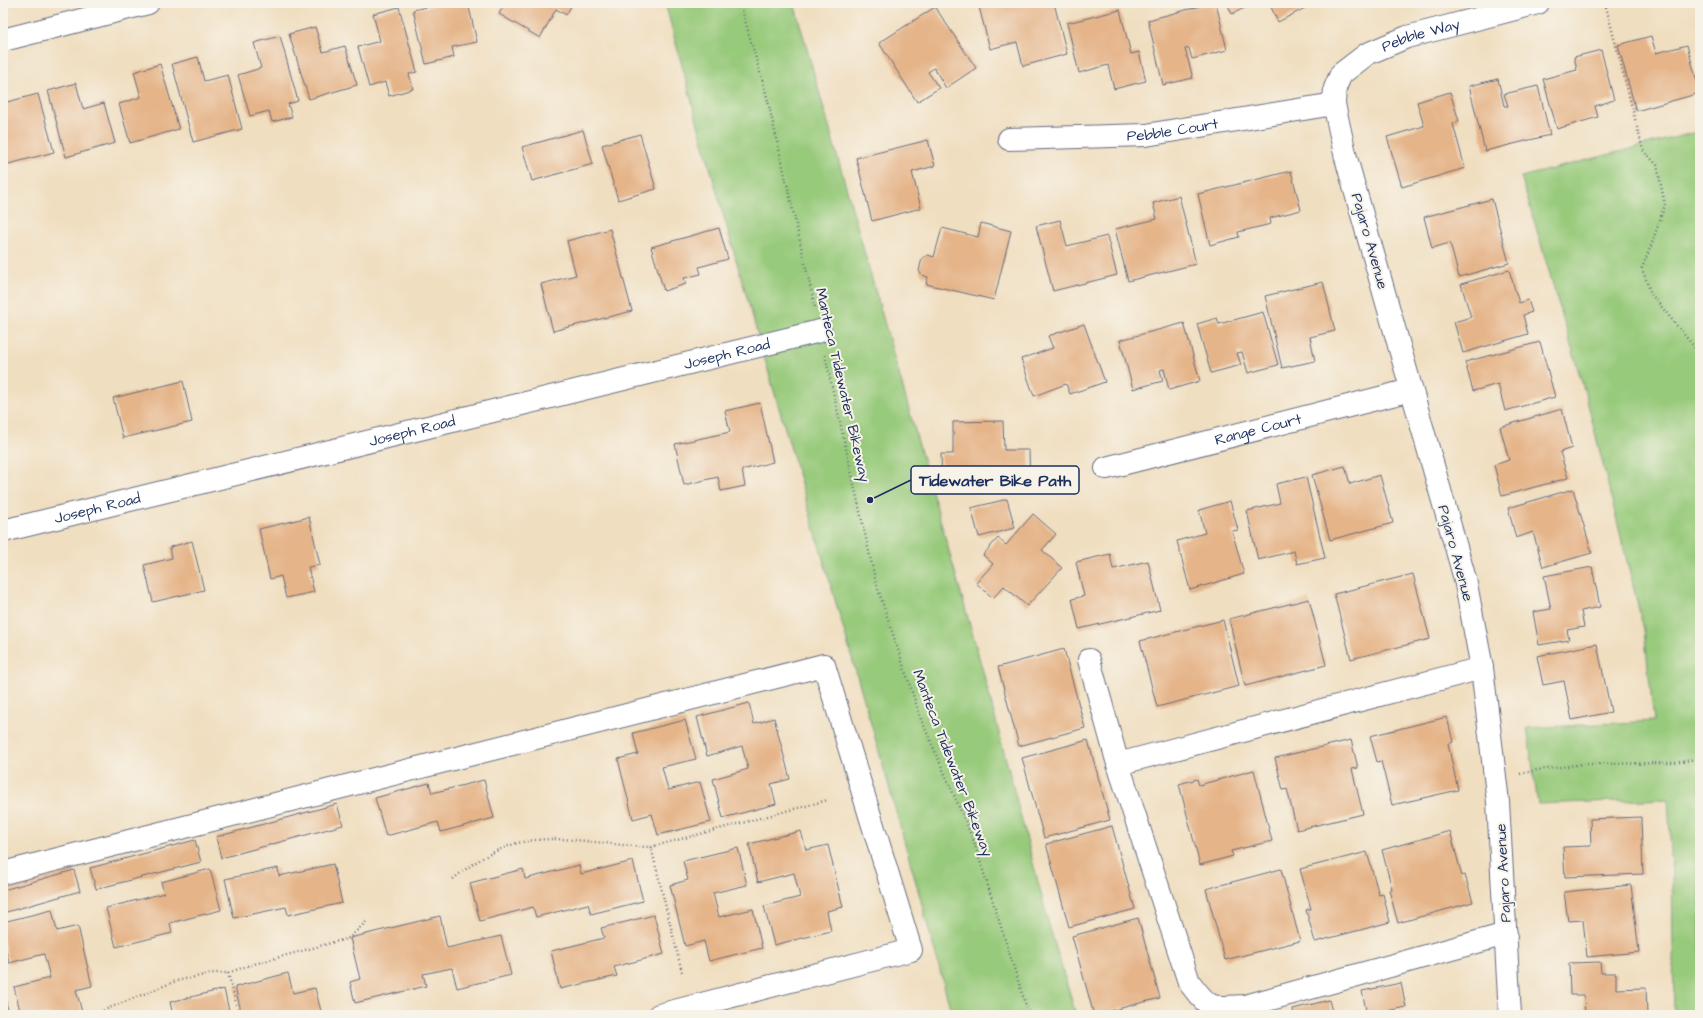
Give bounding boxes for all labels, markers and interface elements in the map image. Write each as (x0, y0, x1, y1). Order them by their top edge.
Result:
street label: Pebble Way (1378, 14, 1463, 58)
street label: Pebble Court (1127, 113, 1220, 147)
street label: Pajaro Avenue (1346, 191, 1393, 292)
street label: Manteca Tidewater Bikeway (809, 286, 875, 485)
street label: Joseph Road (681, 334, 772, 375)
street label: Range Court (1213, 408, 1304, 451)
street label: Joseph Road (367, 411, 458, 452)
callout: Tidewater Bike Path (911, 466, 1079, 494)
text: Tidewater Bike Path (918, 470, 1072, 492)
street label: Joseph Road (52, 488, 143, 529)
street label: Pajaro Avenue (1433, 503, 1478, 604)
street label: Manteca Tidewater Bikeway (906, 667, 998, 860)
street label: Pajaro Avenue (1490, 823, 1517, 923)

